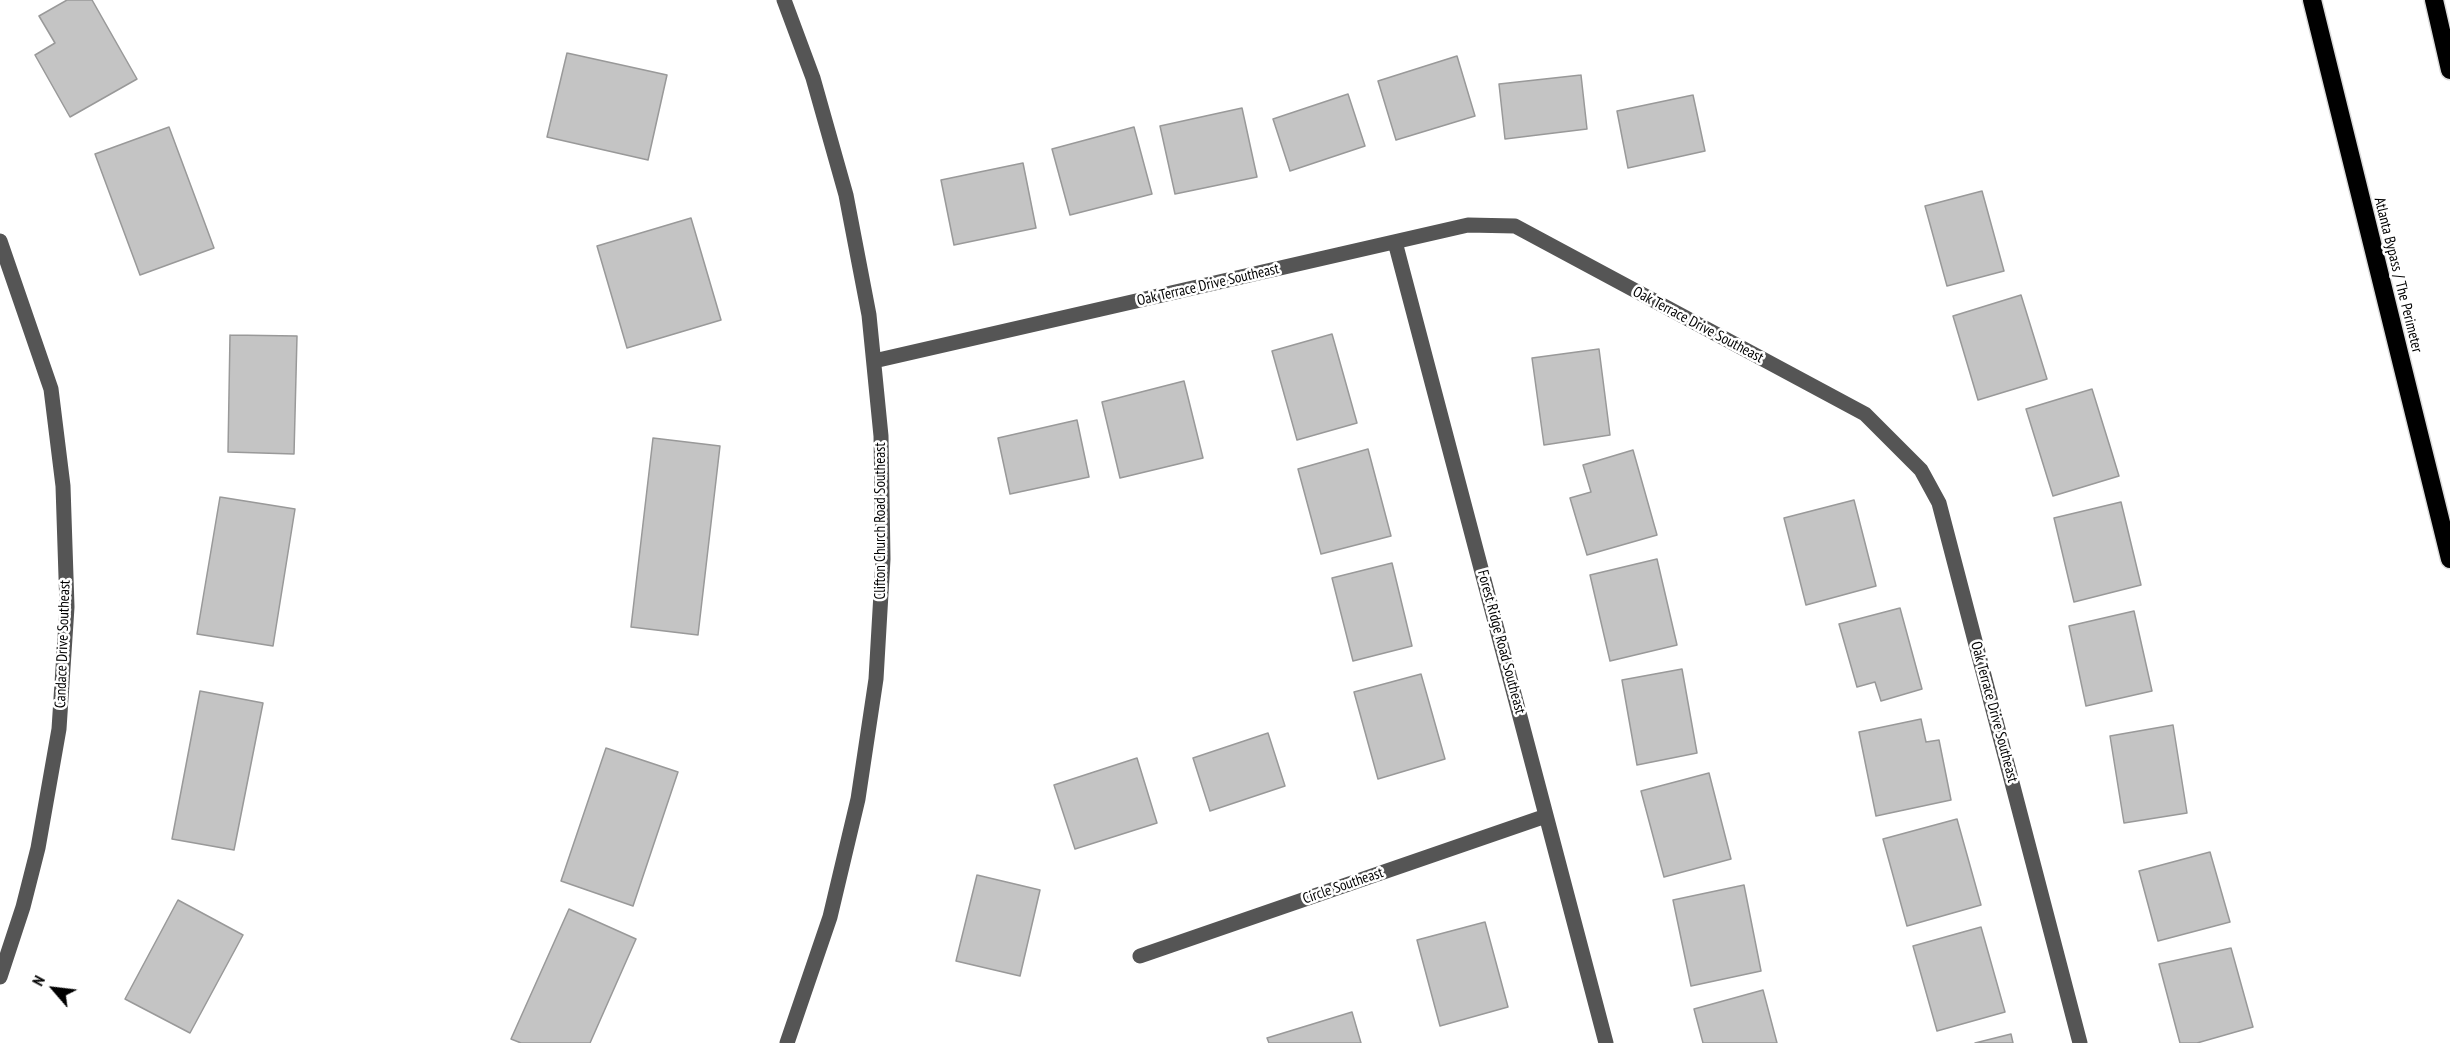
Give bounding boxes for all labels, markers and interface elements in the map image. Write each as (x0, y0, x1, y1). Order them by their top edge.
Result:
street label: Atlanta Bypass / The Perimeter (2370, 195, 2426, 355)
street label: Oak Terrace Drive Southeast (1135, 260, 1281, 310)
street label: Oak Terrace Drive Southeast (1630, 283, 1766, 367)
street label: Clifton Church Road Southeast (872, 442, 890, 600)
street label: Forest Ridge Road Southeast (1473, 568, 1529, 716)
street label: Candace Drive Southeast (52, 580, 74, 708)
street label: Oak Terrace Drive Southeast (1967, 640, 2021, 784)
street label: Circle Southeast (1300, 864, 1386, 908)
north arrow (24, 959, 84, 1019)
text: N (27, 972, 49, 989)

